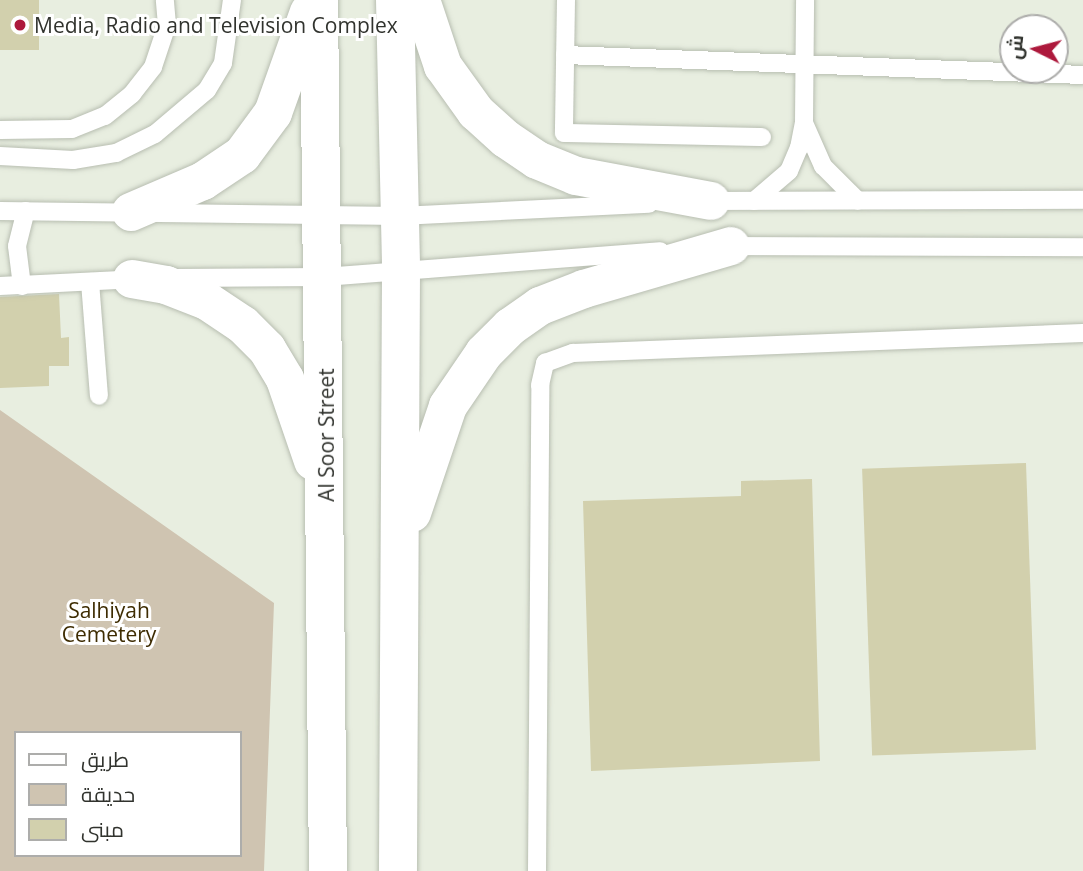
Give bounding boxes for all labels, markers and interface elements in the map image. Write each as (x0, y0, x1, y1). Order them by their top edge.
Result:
place label: Media, Radio and Television Complex (34, 12, 398, 38)
north arrow (999, 14, 1069, 84)
marker: Media, Radio and Television Complex (12, 17, 28, 33)
text: ش (1001, 34, 1029, 61)
street label: Al Soor Street (313, 368, 339, 502)
park label: Salhiyah Cemetery (62, 597, 156, 647)
legend (14, 731, 242, 857)
text: طريق (81, 745, 129, 773)
text: حديقة (81, 780, 135, 808)
text: مبنى (81, 815, 124, 843)

